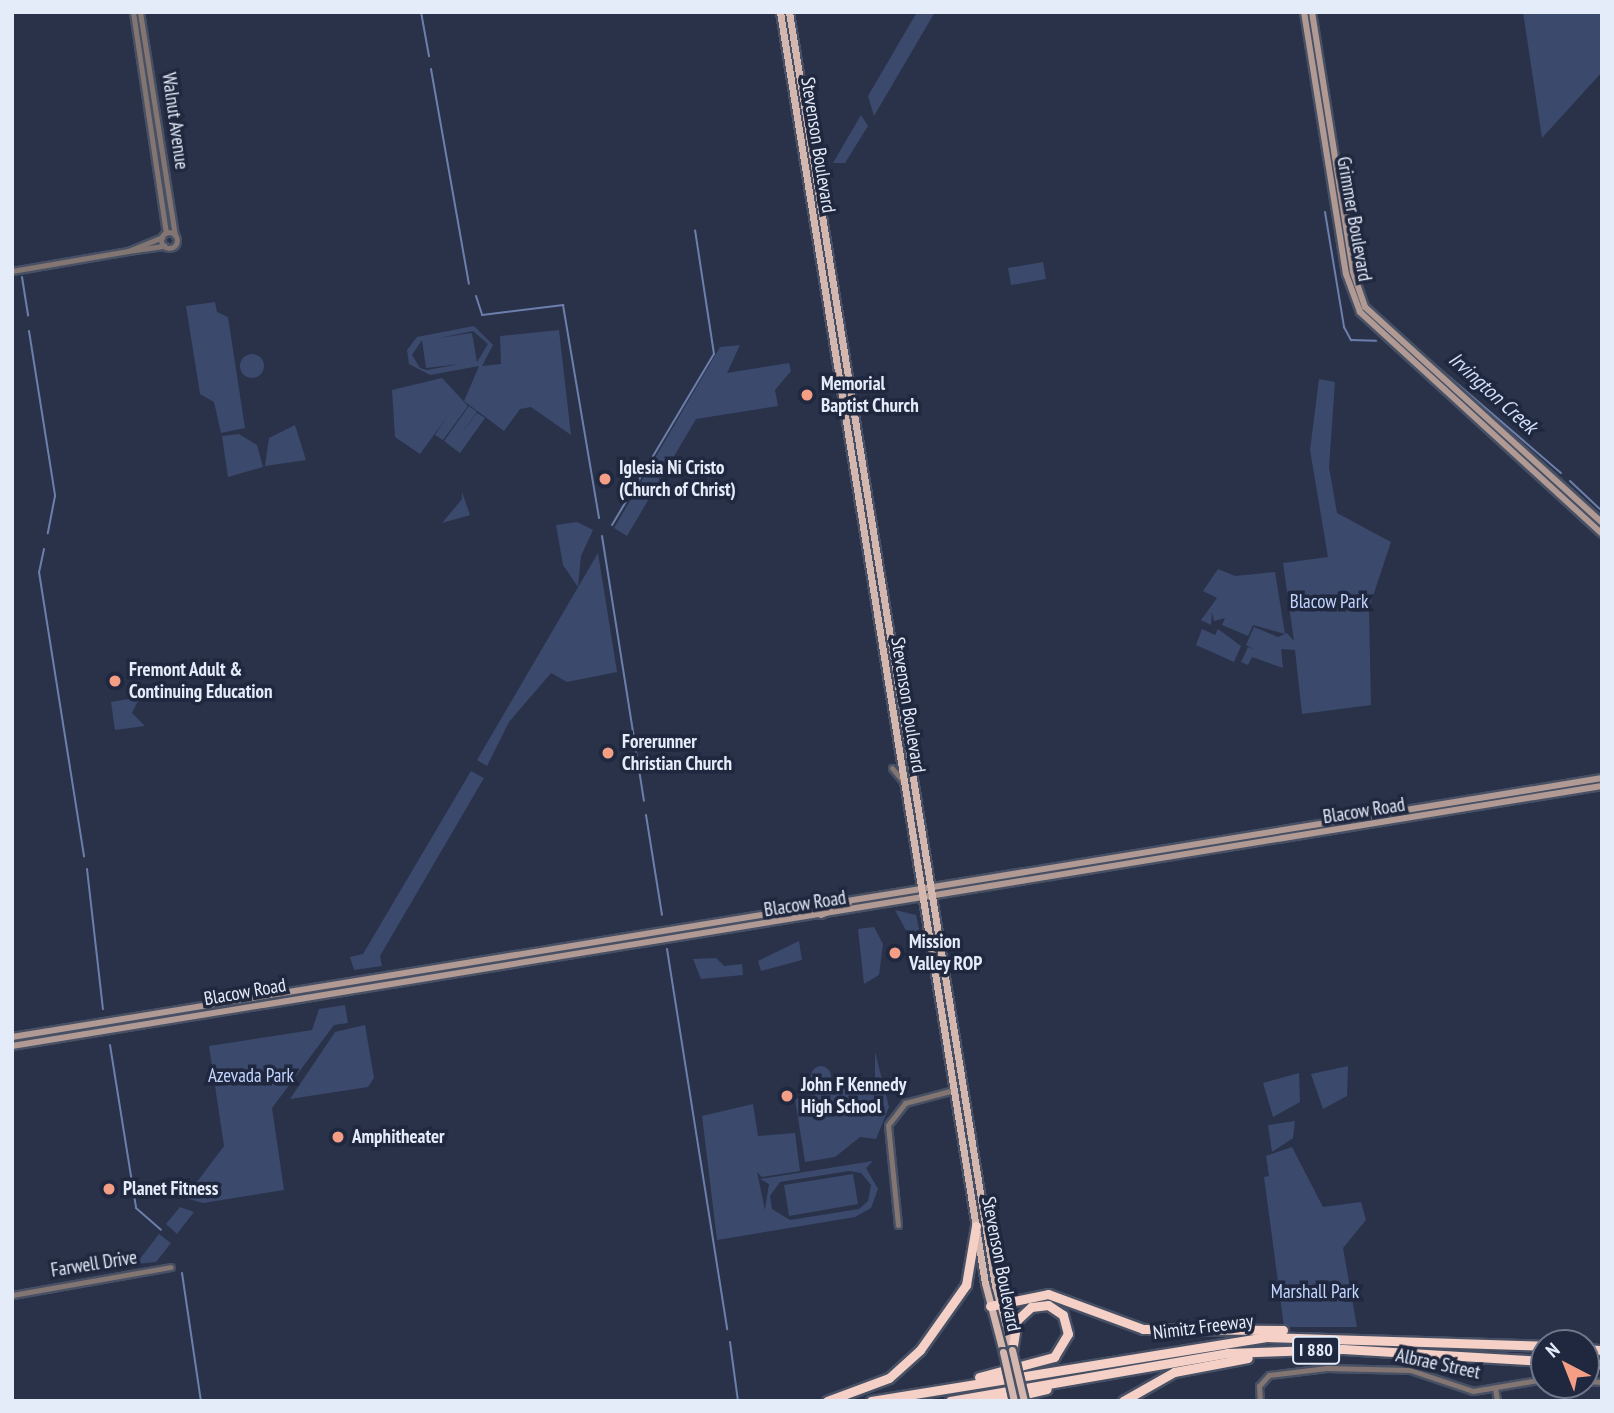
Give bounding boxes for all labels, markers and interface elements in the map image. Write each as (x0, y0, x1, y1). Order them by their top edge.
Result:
street label: Walnut Avenue (157, 71, 193, 171)
street label: Stevenson Boulevard (796, 76, 840, 214)
street label: Grimmer Boulevard (1332, 155, 1376, 283)
water label: Irvington Creek (1444, 347, 1542, 439)
place label: Memorial Baptist Church (821, 373, 919, 417)
marker: Memorial Baptist Church (799, 387, 815, 403)
place label: Iglesia Ni Cristo (Church of Christ) (619, 457, 736, 501)
marker: Iglesia Ni Cristo (Church of Christ) (597, 471, 613, 487)
park label: Blacow Park (1290, 591, 1368, 613)
street label: Stevenson Boulevard (886, 636, 930, 774)
place label: Fremont Adult & Continuing Education (129, 659, 272, 703)
marker: Fremont Adult & Continuing Education (107, 673, 123, 689)
place label: Forerunner Christian Church (622, 731, 732, 775)
marker: Forerunner Christian Church (600, 745, 616, 761)
street label: Blacow Road (1321, 793, 1407, 829)
street label: Blacow Road (762, 886, 848, 922)
place label: Mission Valley ROP (909, 931, 983, 975)
marker: Mission Valley ROP (887, 945, 903, 961)
street label: Blacow Road (202, 974, 288, 1010)
park label: Azevada Park (208, 1065, 294, 1087)
place label: John F Kennedy High School (801, 1074, 906, 1118)
marker: John F Kennedy High School (779, 1088, 795, 1104)
place label: Amphitheater (352, 1126, 445, 1148)
marker: Amphitheater (330, 1129, 346, 1145)
place label: Planet Fitness (123, 1178, 218, 1200)
marker: Planet Fitness (101, 1181, 117, 1197)
street label: Stevenson Boulevard (977, 1195, 1025, 1333)
street label: Farwell Drive (49, 1246, 139, 1282)
park label: Marshall Park (1271, 1281, 1359, 1303)
street label: Nimitz Freeway (1151, 1310, 1255, 1344)
north arrow (1530, 1329, 1600, 1399)
road number: I 880 (1292, 1336, 1340, 1364)
text: N (1540, 1338, 1564, 1362)
street label: Albrae Street (1394, 1344, 1482, 1384)

